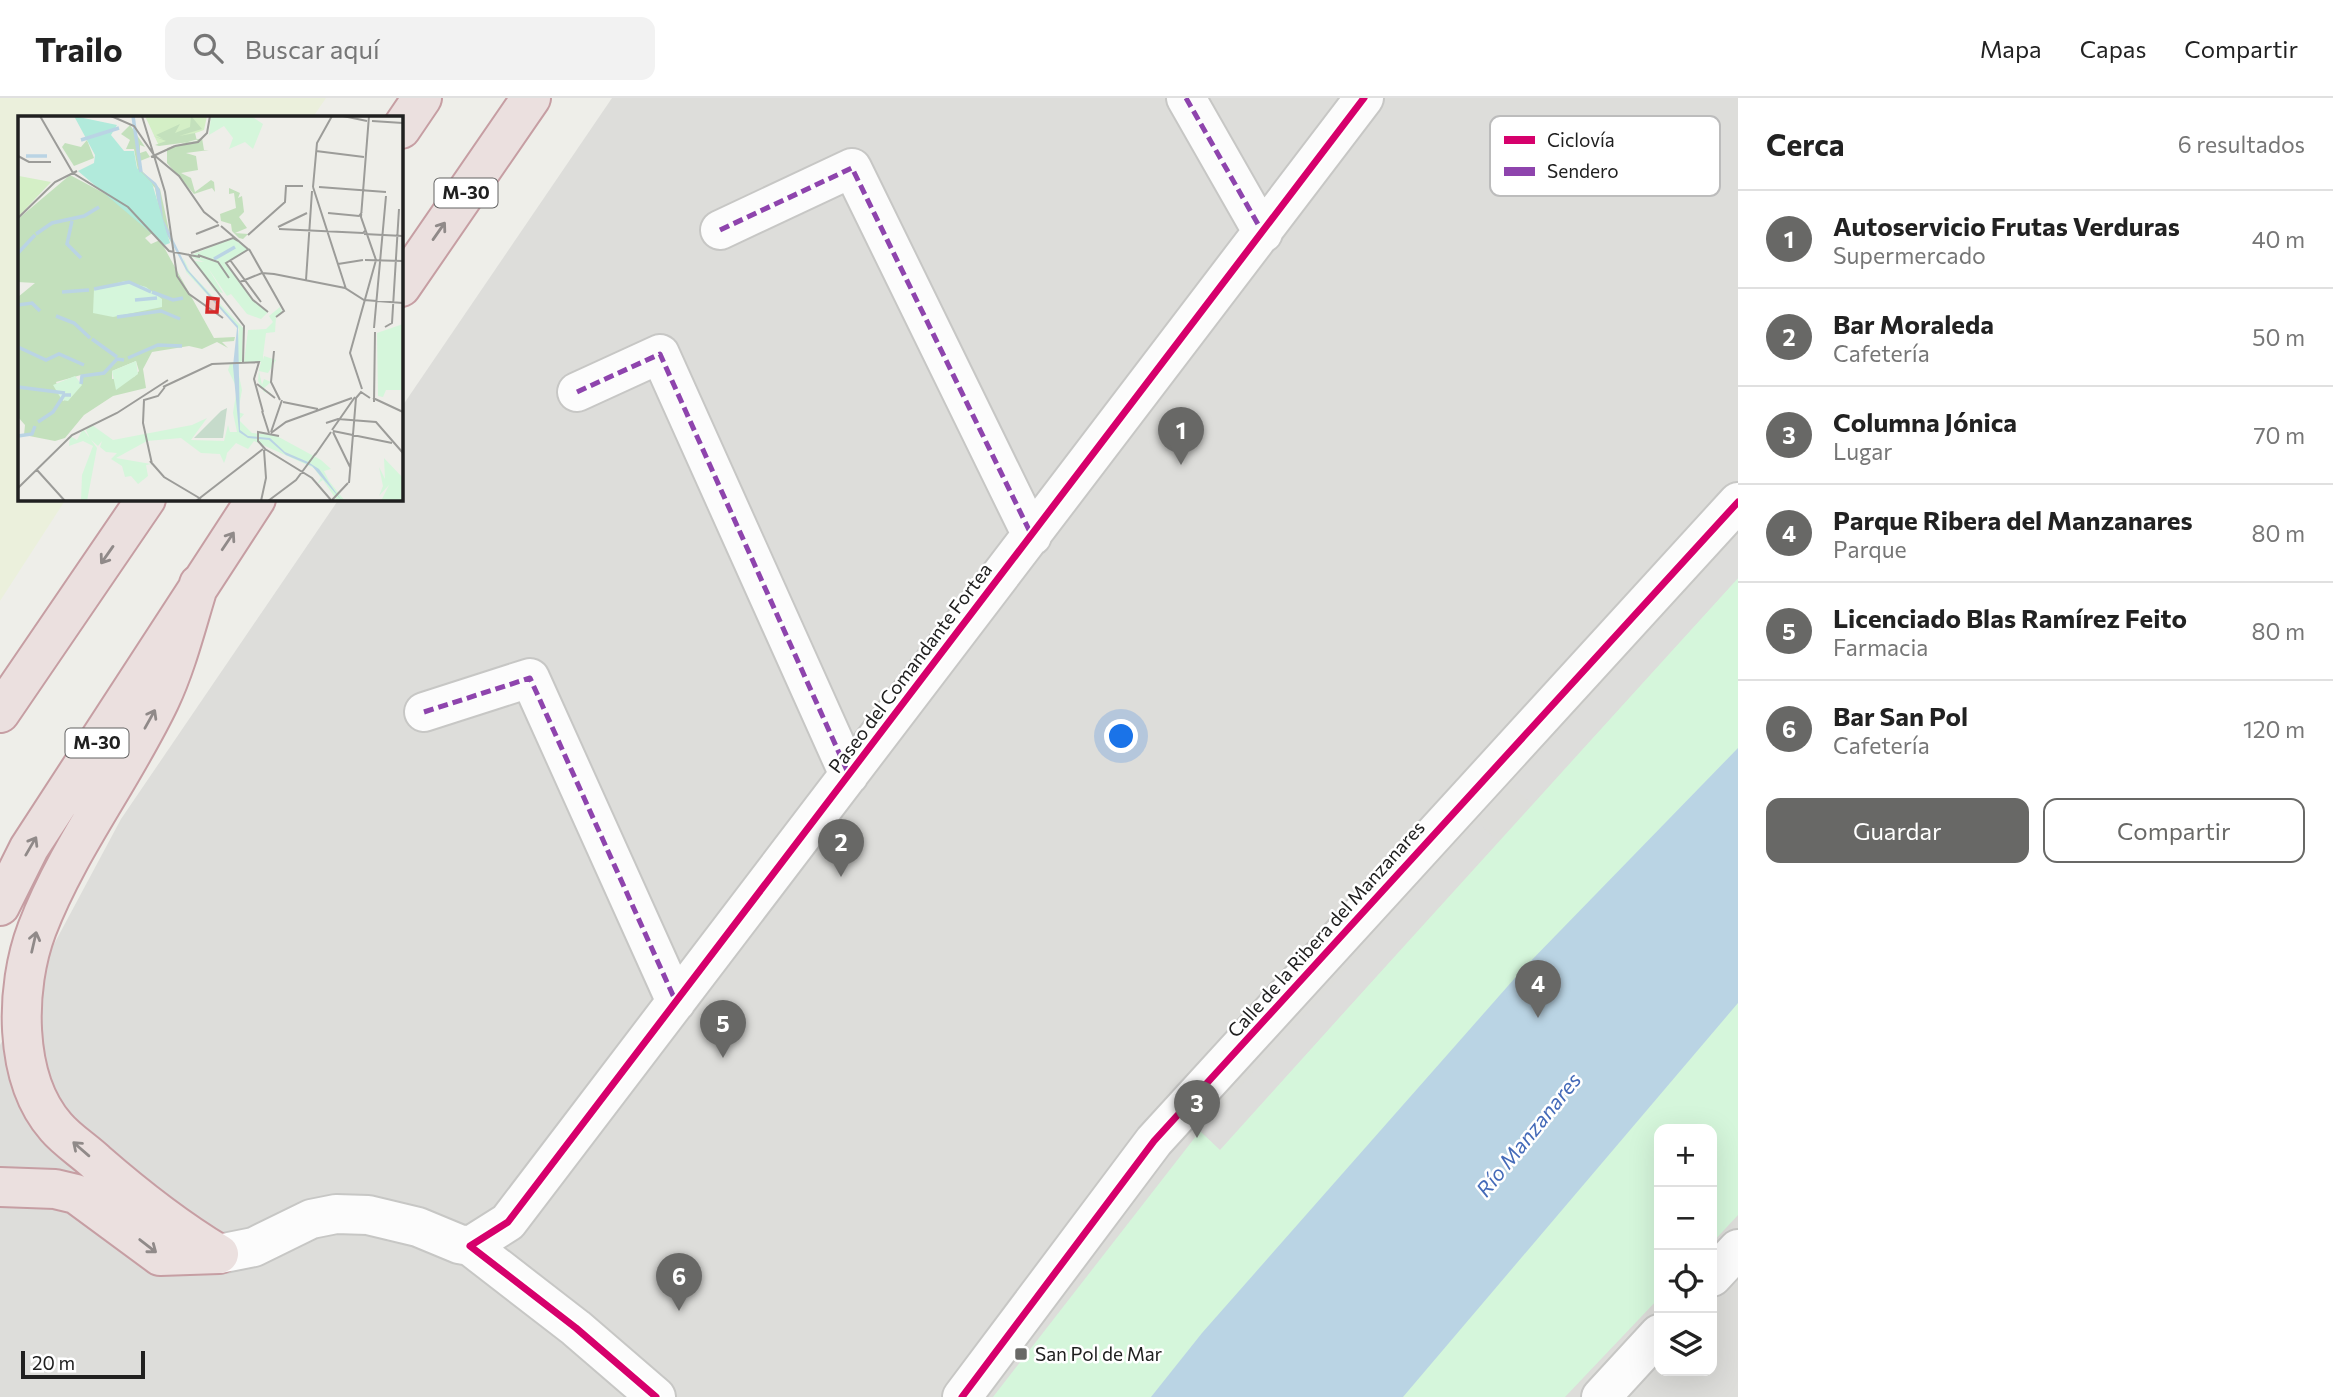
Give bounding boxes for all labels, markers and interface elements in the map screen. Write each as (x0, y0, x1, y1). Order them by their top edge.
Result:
search box (165, 17, 655, 80)
text: Trailo (35, 28, 123, 69)
icon: search (189, 29, 227, 67)
text: Buscar aquí (245, 33, 380, 64)
text: Mapa (1980, 34, 2042, 63)
text: Capas (2080, 34, 2146, 63)
text: Compartir (2184, 34, 2298, 63)
inset map (18, 116, 402, 500)
legend (1490, 116, 1720, 196)
text: Cerca (1766, 125, 1845, 162)
text: Ciclovía (1547, 128, 1615, 151)
text: 6 resultados (2178, 130, 2305, 158)
text: Sendero (1547, 159, 1619, 182)
road number: M-30 (434, 178, 498, 208)
text: Autoservicio Frutas Verduras (1833, 210, 2180, 241)
one-way arrow (432, 222, 447, 241)
text: 1 (1784, 225, 1794, 253)
text: 40 m (2252, 225, 2305, 253)
text: Supermercado (1833, 241, 1986, 269)
text: Bar Moraleda (1833, 308, 1994, 339)
text: 2 (1782, 323, 1796, 351)
text: 50 m (2252, 323, 2305, 351)
text: Cafetería (1833, 339, 1930, 367)
text: Columna Jónica (1833, 406, 2017, 437)
pin: 1 (1158, 407, 1204, 465)
text: 3 (1782, 421, 1796, 449)
text: 70 m (2253, 421, 2305, 449)
text: Lugar (1833, 437, 1893, 465)
text: Parque Ribera del Manzanares (1833, 504, 2193, 535)
text: 4 (1782, 519, 1796, 547)
text: 80 m (2252, 519, 2305, 547)
one-way arrow (221, 532, 235, 552)
text: Parque (1833, 535, 1907, 563)
one-way arrow (100, 545, 114, 564)
street label: Paseo del Comandante Fortea (823, 558, 996, 777)
text: Licenciado Blas Ramírez Feito (1833, 602, 2187, 633)
text: 5 (1782, 617, 1796, 645)
text: 80 m (2252, 617, 2305, 645)
text: Farmacia (1833, 633, 1928, 661)
text: Bar San Pol (1833, 700, 1968, 731)
one-way arrow (144, 709, 157, 730)
text: 6 (1782, 715, 1796, 743)
text: 120 m (2243, 715, 2305, 743)
your location (1104, 719, 1138, 753)
road number: M-30 (66, 728, 128, 758)
text: Cafetería (1833, 731, 1930, 759)
button: Guardar (1766, 798, 2029, 863)
button: Compartir (2043, 798, 2305, 863)
street label: Calle de la Ribera del Manzanares (1222, 816, 1429, 1042)
pin: 2 (818, 819, 864, 877)
one-way arrow (25, 836, 39, 856)
one-way arrow (28, 931, 41, 954)
pin: 4 (1515, 960, 1561, 1018)
pin: 5 (700, 1000, 746, 1058)
water label: Río Manzanares (1470, 1067, 1585, 1201)
pin: 3 (1174, 1080, 1220, 1138)
map controls (1654, 1124, 1717, 1376)
button: + (1654, 1124, 1717, 1187)
one-way arrow (72, 1141, 90, 1157)
button: − (1654, 1187, 1717, 1250)
one-way arrow (138, 1239, 156, 1254)
button: locate (1654, 1250, 1717, 1313)
pin: 6 (656, 1253, 702, 1311)
button: layers (1654, 1313, 1717, 1376)
place label: San Pol de Mar (1035, 1342, 1163, 1365)
marker: San Pol de Mar (1013, 1346, 1029, 1362)
scale bar (21, 1348, 145, 1380)
text: 20 m (32, 1351, 75, 1374)

